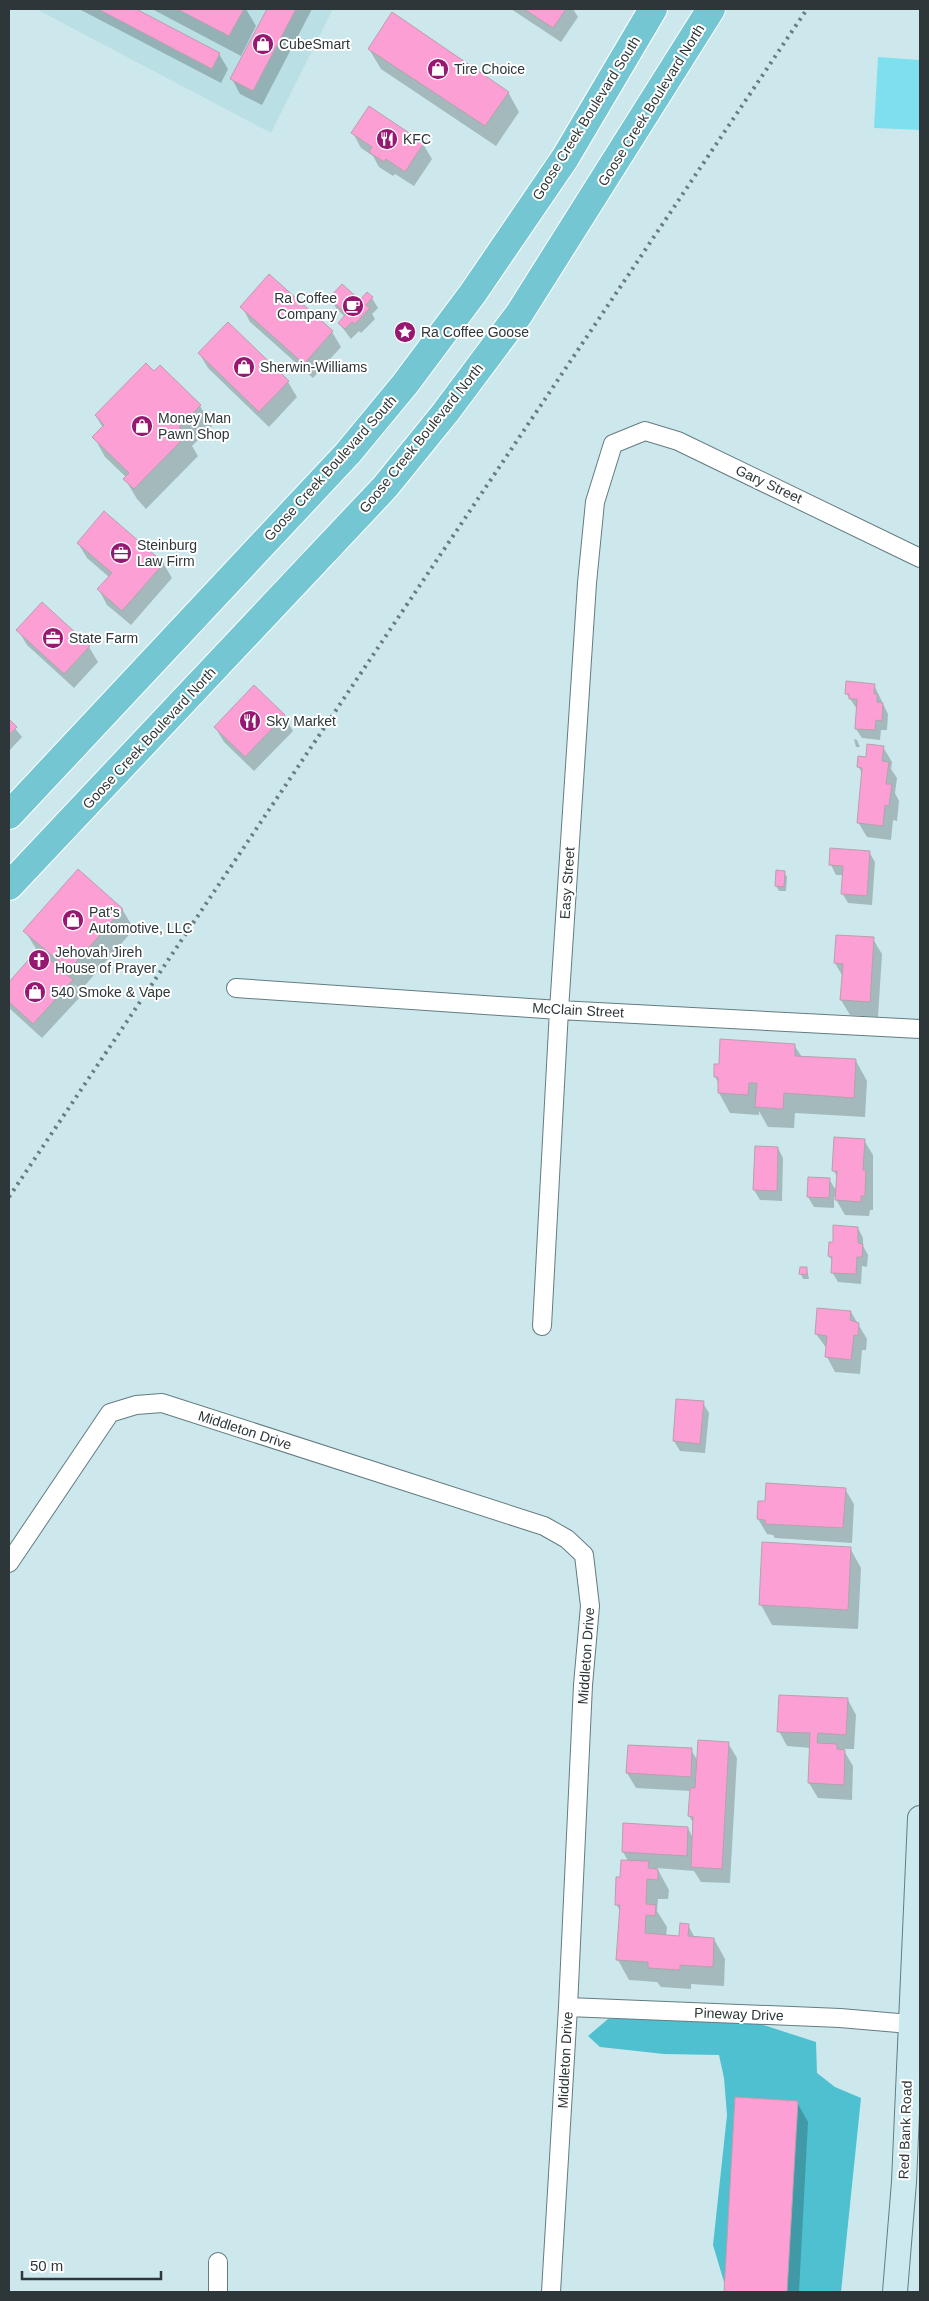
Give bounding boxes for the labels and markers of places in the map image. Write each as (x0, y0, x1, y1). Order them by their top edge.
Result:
shop icon: CubeSmart (251, 32, 275, 56)
place label: CubeSmart (279, 36, 350, 52)
shop icon: Tire Choice (426, 57, 450, 81)
place label: Tire Choice (454, 61, 525, 77)
restaurant icon: KFC (375, 127, 399, 151)
place label: KFC (403, 131, 431, 147)
place label: Ra Coffee Company (274, 290, 337, 322)
cafe icon: Ra Coffee Company (341, 294, 365, 318)
place icon: Ra Coffee Goose (393, 320, 417, 344)
place label: Ra Coffee Goose (421, 324, 529, 340)
shop icon: Sherwin-Williams (232, 355, 256, 379)
place label: Sherwin-Williams (260, 359, 367, 375)
place label: Money Man Pawn Shop (158, 410, 231, 442)
shop icon: Money Man Pawn Shop (130, 414, 154, 438)
place label: Steinburg Law Firm (137, 537, 197, 569)
office icon: Steinburg Law Firm (109, 541, 133, 565)
office icon: State Farm (41, 626, 65, 650)
place label: State Farm (69, 630, 138, 646)
restaurant icon: Sky Market (238, 709, 262, 733)
place label: Sky Market (266, 713, 336, 729)
place label: Pat's Automotive, LLC (89, 904, 193, 936)
shop icon: Pat's Automotive, LLC (61, 908, 85, 932)
place label: Jehovah Jireh House of Prayer (55, 944, 156, 976)
church icon: Jehovah Jireh House of Prayer (27, 948, 51, 972)
shop icon: 540 Smoke & Vape (23, 980, 47, 1004)
place label: 540 Smoke & Vape (51, 984, 171, 1000)

